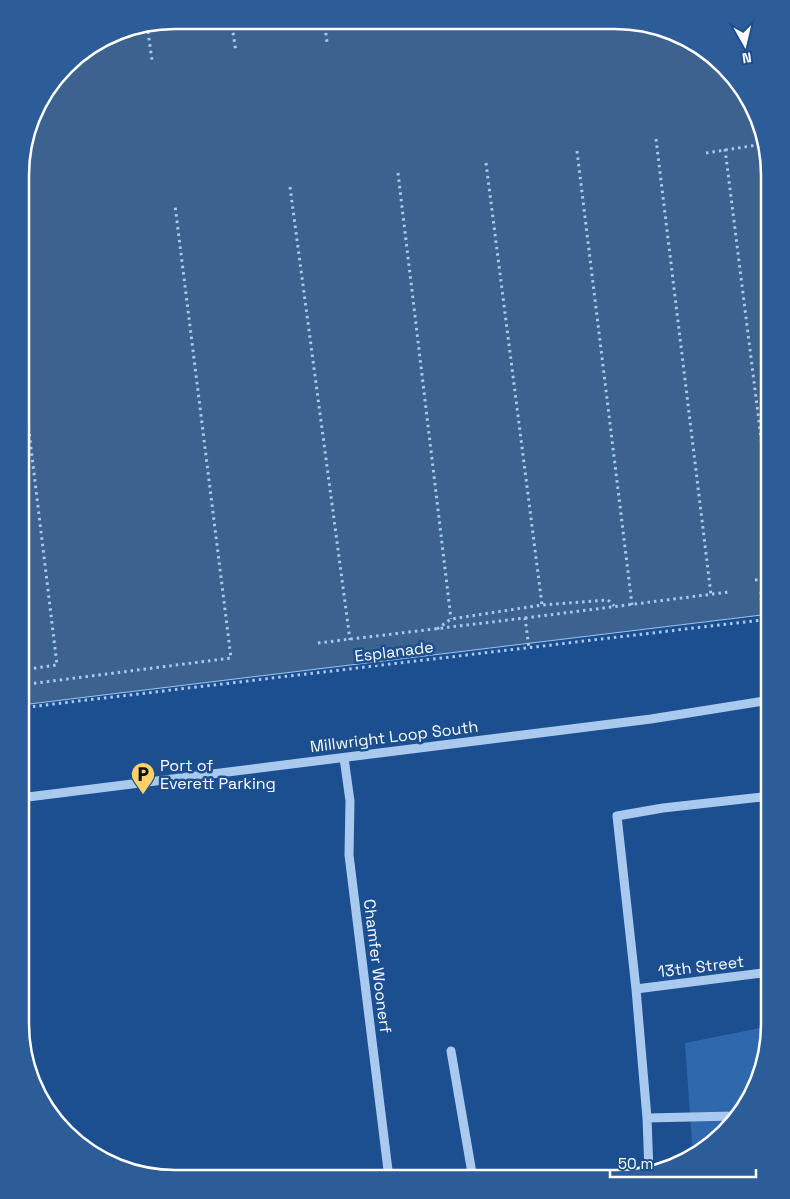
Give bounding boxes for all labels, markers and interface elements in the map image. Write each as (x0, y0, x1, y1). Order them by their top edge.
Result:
north arrow (720, 20, 770, 70)
text: N (741, 48, 753, 67)
street label: Esplanade (353, 636, 435, 667)
street label: Millwright Loop South (309, 716, 479, 757)
place label: Port of Everett Parking (160, 755, 276, 794)
parking icon: Port of Everett Parking (130, 761, 156, 795)
street label: Chamfer Woonerf (359, 898, 396, 1034)
street label: 13th Street (657, 951, 745, 982)
scale bar (610, 1146, 756, 1178)
text: 50 m (618, 1154, 653, 1173)

